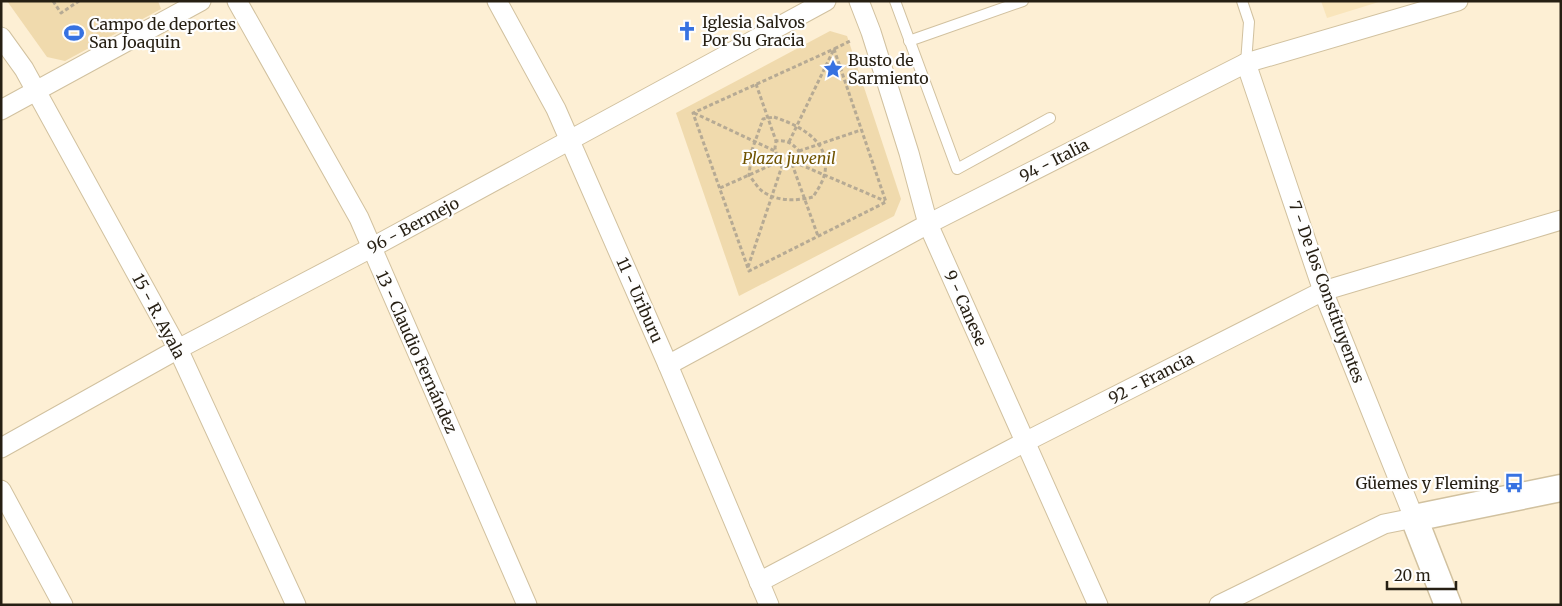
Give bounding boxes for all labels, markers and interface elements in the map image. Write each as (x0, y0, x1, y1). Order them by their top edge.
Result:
place label: Iglesia Salvos Por Su Gracia (702, 12, 805, 50)
place label: Campo de deportes San Joaquin (89, 14, 236, 52)
church icon: Iglesia Salvos Por Su Gracia (676, 20, 698, 42)
sports icon: Campo de deportes San Joaquin (63, 22, 85, 44)
place label: Busto de Sarmiento (848, 50, 929, 88)
place icon: Busto de Sarmiento (822, 58, 844, 80)
street label: 94 - Italia (1016, 134, 1092, 186)
park label: Plaza juvenil (742, 148, 836, 168)
street label: 96 - Bermejo (364, 192, 462, 258)
street label: 7 - De los Constituyentes (1285, 198, 1369, 386)
street label: 11 - Uriburu (612, 254, 668, 346)
street label: 9 - Canese (940, 267, 992, 349)
street label: 13 - Claudio Fernández (372, 268, 462, 437)
street label: 15 - R. Ayala (128, 270, 190, 362)
street label: 92 - Francia (1105, 348, 1197, 408)
bus stop icon: Güemes y Fleming (1503, 472, 1525, 494)
place label: Güemes y Fleming (1356, 473, 1499, 493)
scale bar (1387, 558, 1456, 590)
text: 20 m (1394, 566, 1431, 585)

